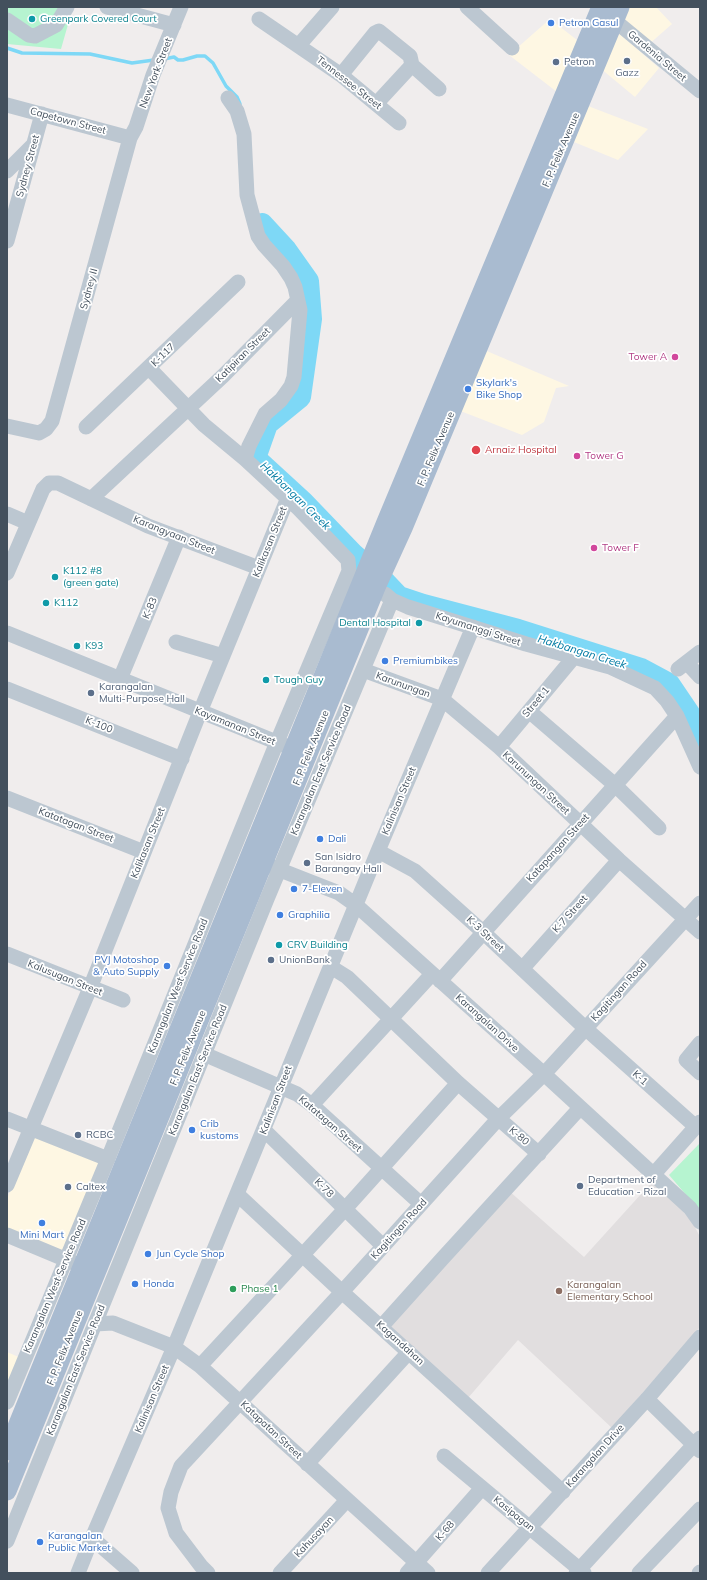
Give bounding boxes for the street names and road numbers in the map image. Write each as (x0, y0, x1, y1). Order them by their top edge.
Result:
street label: Gardenia Street (625, 28, 689, 84)
street label: New York Street (137, 36, 175, 110)
street label: Tennessee Street (314, 54, 384, 112)
street label: Capetown Street (29, 105, 107, 137)
street label: F. P. Felix Avenue (540, 111, 582, 189)
street label: Sydney Street (14, 133, 42, 199)
street label: Sydney II (78, 267, 100, 311)
street label: Katipiran Street (213, 325, 273, 385)
street label: K-117 (149, 341, 177, 369)
street label: F. P. Felix Avenue (415, 410, 457, 488)
street label: Kalikasan Street (250, 505, 290, 579)
street label: Karangyaan Street (131, 513, 217, 557)
street label: K-83 (140, 595, 160, 621)
street label: Kayumanggi Street (434, 610, 522, 648)
street label: Karunungan (374, 670, 432, 700)
street label: Street 1 (520, 684, 552, 720)
street label: Karangalan East Service Road (288, 703, 354, 837)
street label: Kayamanan Street (193, 704, 277, 748)
street label: F. P. Felix Avenue (291, 709, 331, 787)
street label: K-100 (84, 714, 114, 736)
street label: Karunungan Street (500, 749, 572, 817)
street label: Kalinisan Street (379, 765, 419, 837)
street label: Katatagan Street (37, 805, 115, 845)
street label: Kalikasan Street (128, 806, 168, 880)
street label: Katapangan Street (524, 811, 592, 885)
street label: K-7 Street (550, 893, 590, 935)
street label: K-3 Street (464, 914, 506, 954)
street label: Karangalan West Service Road (145, 917, 211, 1055)
street label: Kalusugan Street (26, 958, 104, 998)
street label: Kagitingan Road (589, 958, 649, 1024)
street label: Karangalan Drive (453, 992, 521, 1054)
street label: Karangalan East Service Road (166, 1003, 230, 1137)
street label: F. P. Felix Avenue (168, 1009, 208, 1087)
street label: Kalinisan Street (257, 1064, 295, 1136)
street label: K-1 (630, 1068, 650, 1088)
street label: Katatagan Street (296, 1093, 364, 1155)
street label: K-80 (507, 1124, 531, 1148)
street label: K-78 (312, 1176, 336, 1200)
street label: Kagitingan Road (369, 1196, 429, 1262)
street label: Karangalan West Service Road (21, 1217, 89, 1355)
street label: Karangalan East Service Road (44, 1303, 108, 1437)
street label: F. P. Felix Avenue (45, 1309, 85, 1387)
street label: Kagandahan (374, 1318, 426, 1368)
street label: Kalinisan Street (132, 1363, 172, 1435)
street label: Katapatan Street (238, 1399, 304, 1461)
street label: Karangalan Drive (564, 1422, 626, 1490)
street label: Kasipagan (491, 1494, 537, 1534)
street label: Kahusayan (292, 1514, 336, 1560)
street label: K-68 (433, 1519, 457, 1543)

